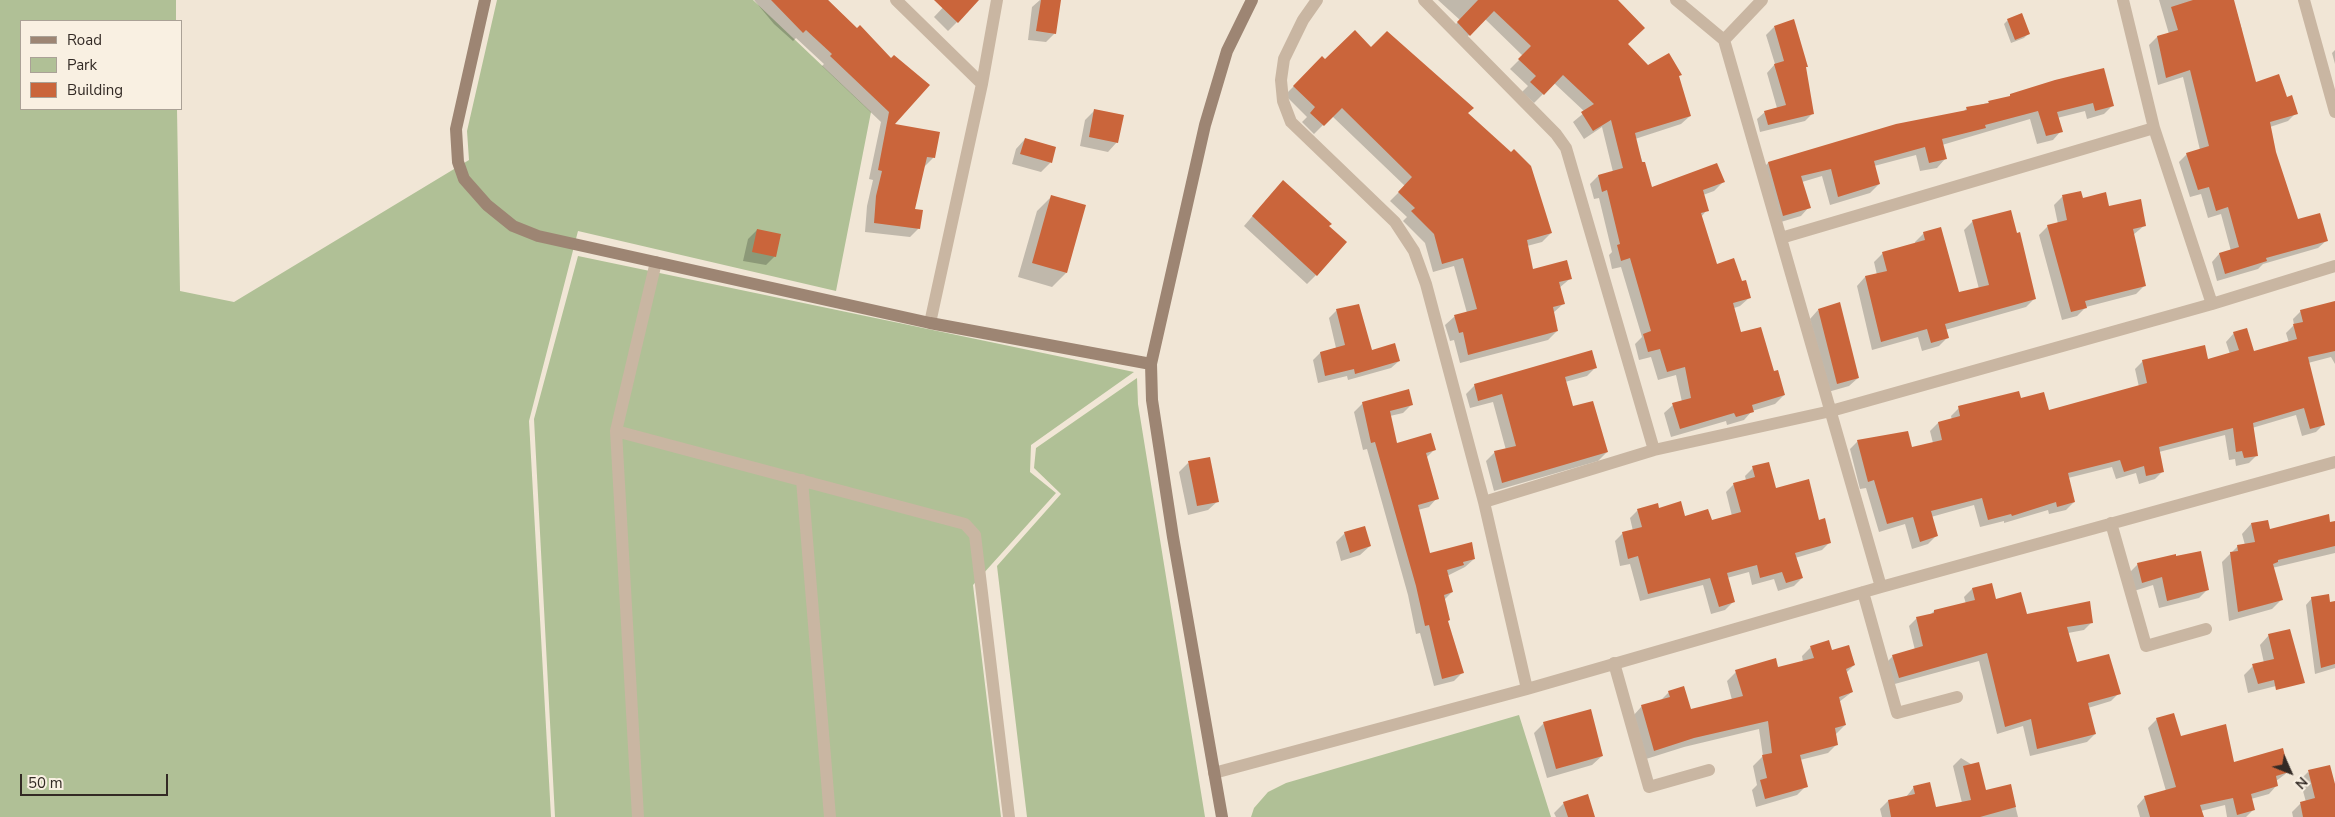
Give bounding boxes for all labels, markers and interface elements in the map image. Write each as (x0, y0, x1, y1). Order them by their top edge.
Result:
legend (20, 20, 182, 110)
text: Road (67, 30, 102, 50)
text: Park (67, 55, 97, 75)
text: Building (67, 80, 123, 100)
north arrow (2265, 747, 2315, 797)
scale bar (22, 764, 170, 796)
text: N (2291, 772, 2312, 793)
text: 50 m (28, 773, 63, 793)

